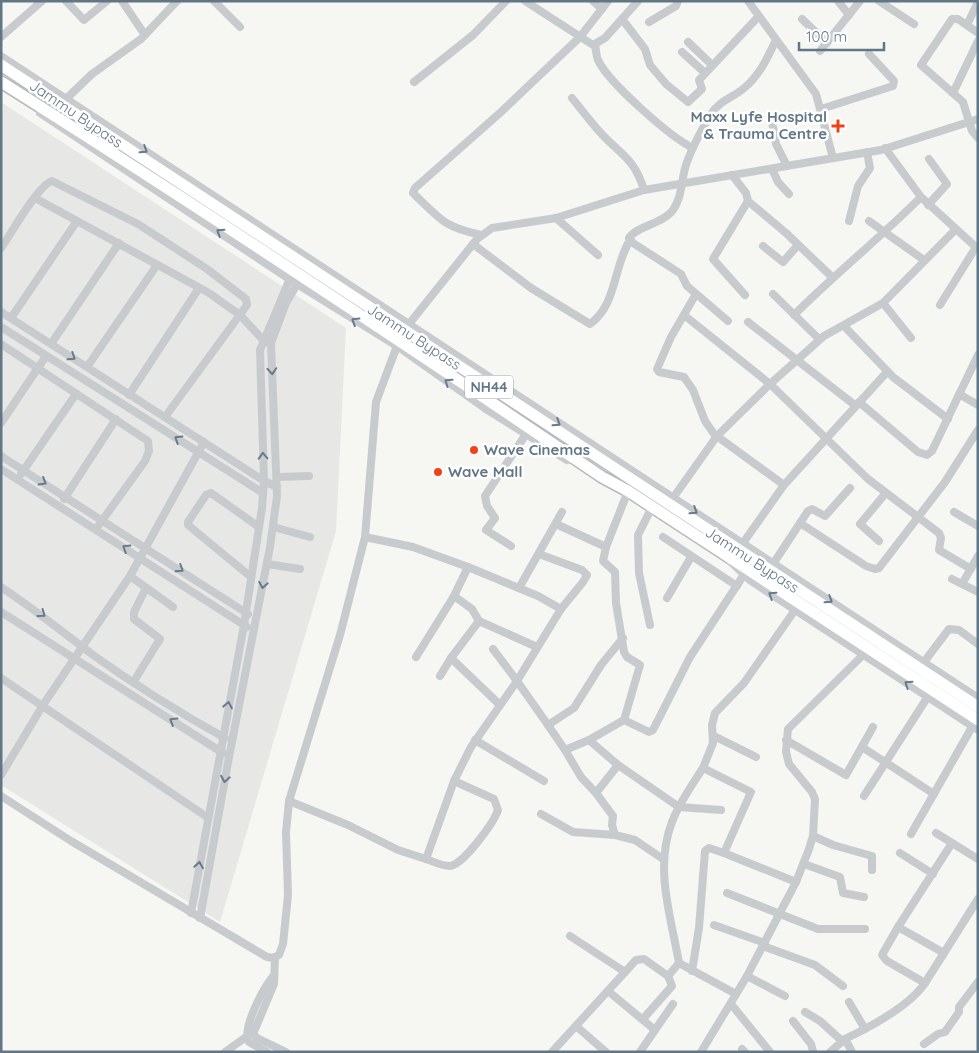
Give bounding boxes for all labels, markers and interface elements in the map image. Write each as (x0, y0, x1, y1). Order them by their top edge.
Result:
scale bar (799, 20, 884, 52)
text: 100 m (806, 27, 847, 46)
street label: Jammu Bypass (26, 75, 126, 152)
place label: Maxx Lyfe Hospital & Trauma Centre (690, 107, 827, 143)
marker: Maxx Lyfe Hospital & Trauma Centre (831, 119, 845, 133)
one-way arrow (138, 144, 148, 153)
one-way arrow (216, 229, 225, 239)
street label: Jammu Bypass (364, 299, 465, 374)
one-way arrow (351, 317, 360, 327)
one-way arrow (66, 351, 75, 361)
one-way arrow (266, 368, 277, 376)
road number: NH44 (465, 376, 513, 398)
one-way arrow (444, 379, 454, 388)
one-way arrow (552, 416, 561, 426)
one-way arrow (174, 436, 183, 445)
place label: Wave Cinemas (484, 440, 590, 459)
marker: Wave Cinemas (468, 444, 480, 456)
one-way arrow (258, 451, 268, 459)
place label: Wave Mall (448, 462, 522, 481)
marker: Wave Mall (432, 466, 444, 478)
one-way arrow (37, 476, 46, 485)
one-way arrow (688, 505, 697, 514)
street label: Jammu Bypass (702, 522, 803, 597)
one-way arrow (123, 545, 132, 554)
one-way arrow (174, 563, 183, 573)
one-way arrow (258, 581, 269, 589)
one-way arrow (768, 592, 778, 601)
one-way arrow (824, 594, 833, 604)
one-way arrow (36, 609, 45, 617)
one-way arrow (904, 681, 913, 691)
one-way arrow (223, 701, 233, 710)
one-way arrow (169, 718, 178, 728)
one-way arrow (220, 774, 230, 783)
one-way arrow (193, 861, 203, 869)

